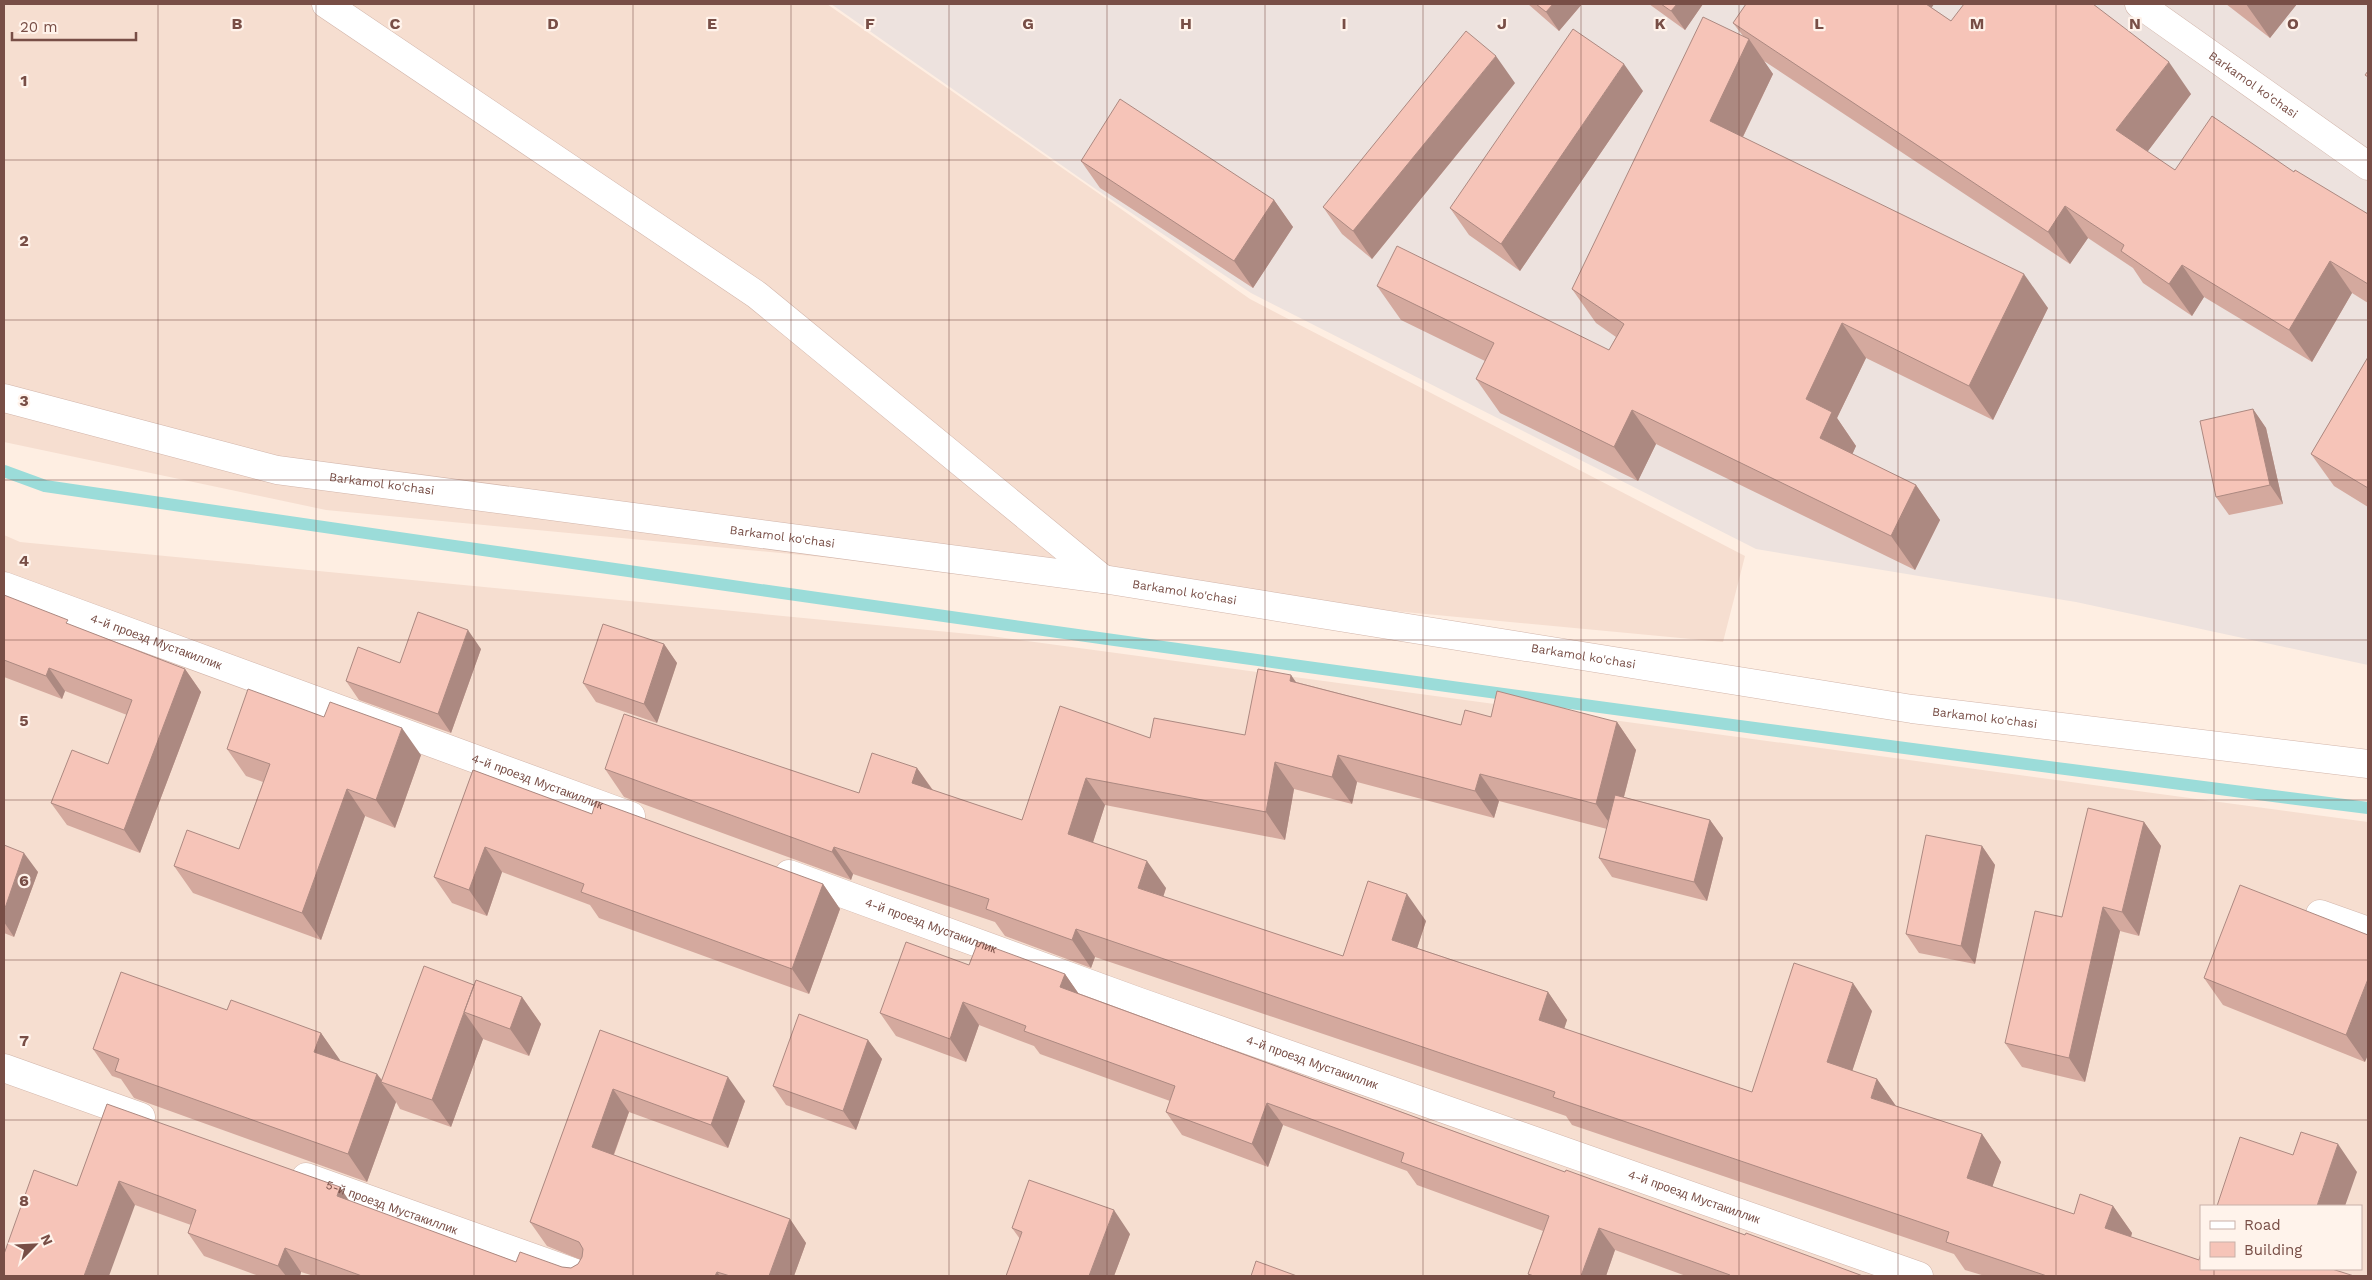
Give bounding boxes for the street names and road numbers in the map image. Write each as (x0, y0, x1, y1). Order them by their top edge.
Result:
street label: Barkamol ko'chasi (2206, 49, 2300, 121)
street label: Barkamol ko'chasi (328, 470, 435, 498)
street label: Barkamol ko'chasi (729, 523, 836, 551)
street label: Barkamol ko'chasi (1131, 577, 1238, 607)
street label: 4-й проезд Мустакиллик (88, 611, 224, 673)
street label: Barkamol ko'chasi (1530, 641, 1637, 671)
street label: Barkamol ko'chasi (1931, 704, 2038, 731)
street label: 4-й проезд Мустакиллик (470, 751, 606, 812)
street label: 4-й проезд Мустакиллик (863, 895, 999, 956)
street label: 4-й проезд Мустакиллик (1244, 1033, 1381, 1092)
street label: 4-й проезд Мустакиллик (1626, 1167, 1763, 1227)
street label: 5-й проезд Мустакиллик (324, 1178, 460, 1238)

